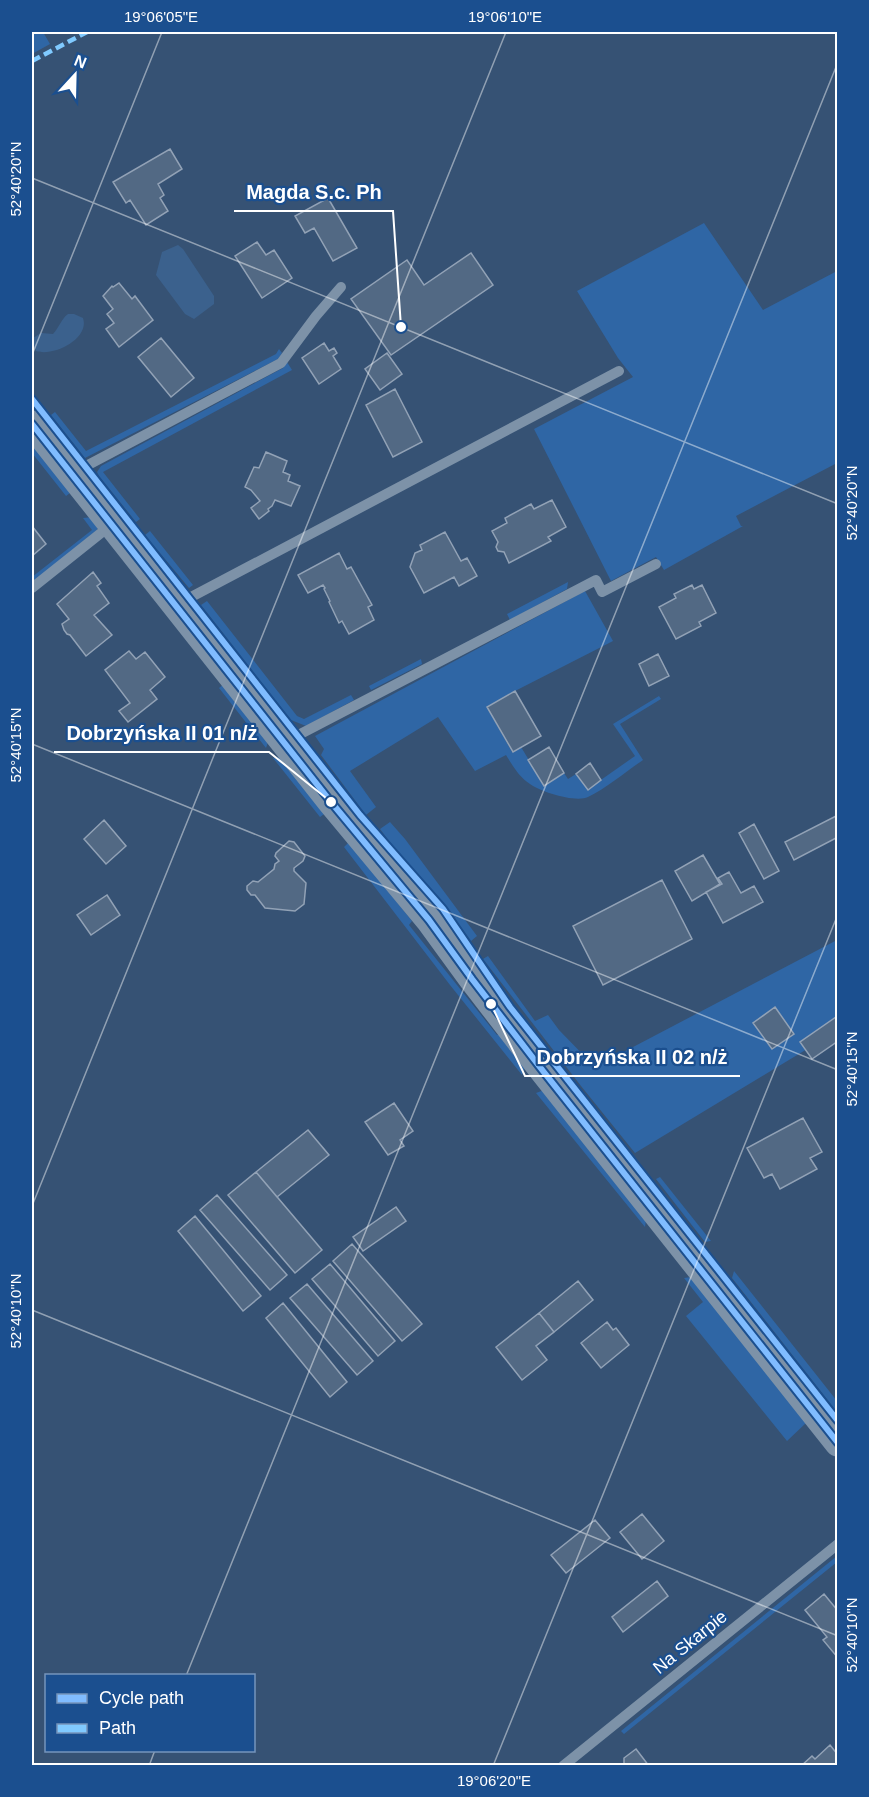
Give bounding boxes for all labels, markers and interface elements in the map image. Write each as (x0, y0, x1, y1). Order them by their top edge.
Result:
text: 19°06'05"E (124, 8, 198, 25)
text: 19°06'10"E (468, 8, 542, 25)
north arrow (45, 45, 105, 105)
text: N (72, 52, 89, 72)
text: 52°40'20"N (7, 141, 24, 217)
callout: Magda S.c. Ph (234, 173, 393, 211)
text: Magda S.c. Ph (246, 181, 382, 203)
text: 52°40'20"N (843, 465, 860, 541)
text: 52°40'15"N (7, 707, 24, 783)
callout: Dobrzyńska II 01 n/ż (54, 714, 269, 752)
text: Dobrzyńska II 01 n/ż (66, 722, 258, 744)
text: 52°40'15"N (843, 1031, 860, 1107)
callout: Dobrzyńska II 02 n/ż (525, 1038, 740, 1076)
text: Dobrzyńska II 02 n/ż (536, 1046, 728, 1068)
text: 52°40'10"N (7, 1273, 24, 1349)
text: 52°40'10"N (843, 1597, 860, 1673)
street label: Na Skarpie (649, 1606, 731, 1678)
legend (45, 1674, 255, 1752)
text: Cycle path (99, 1688, 184, 1708)
text: Path (99, 1718, 136, 1738)
text: 19°06'20"E (457, 1772, 531, 1789)

